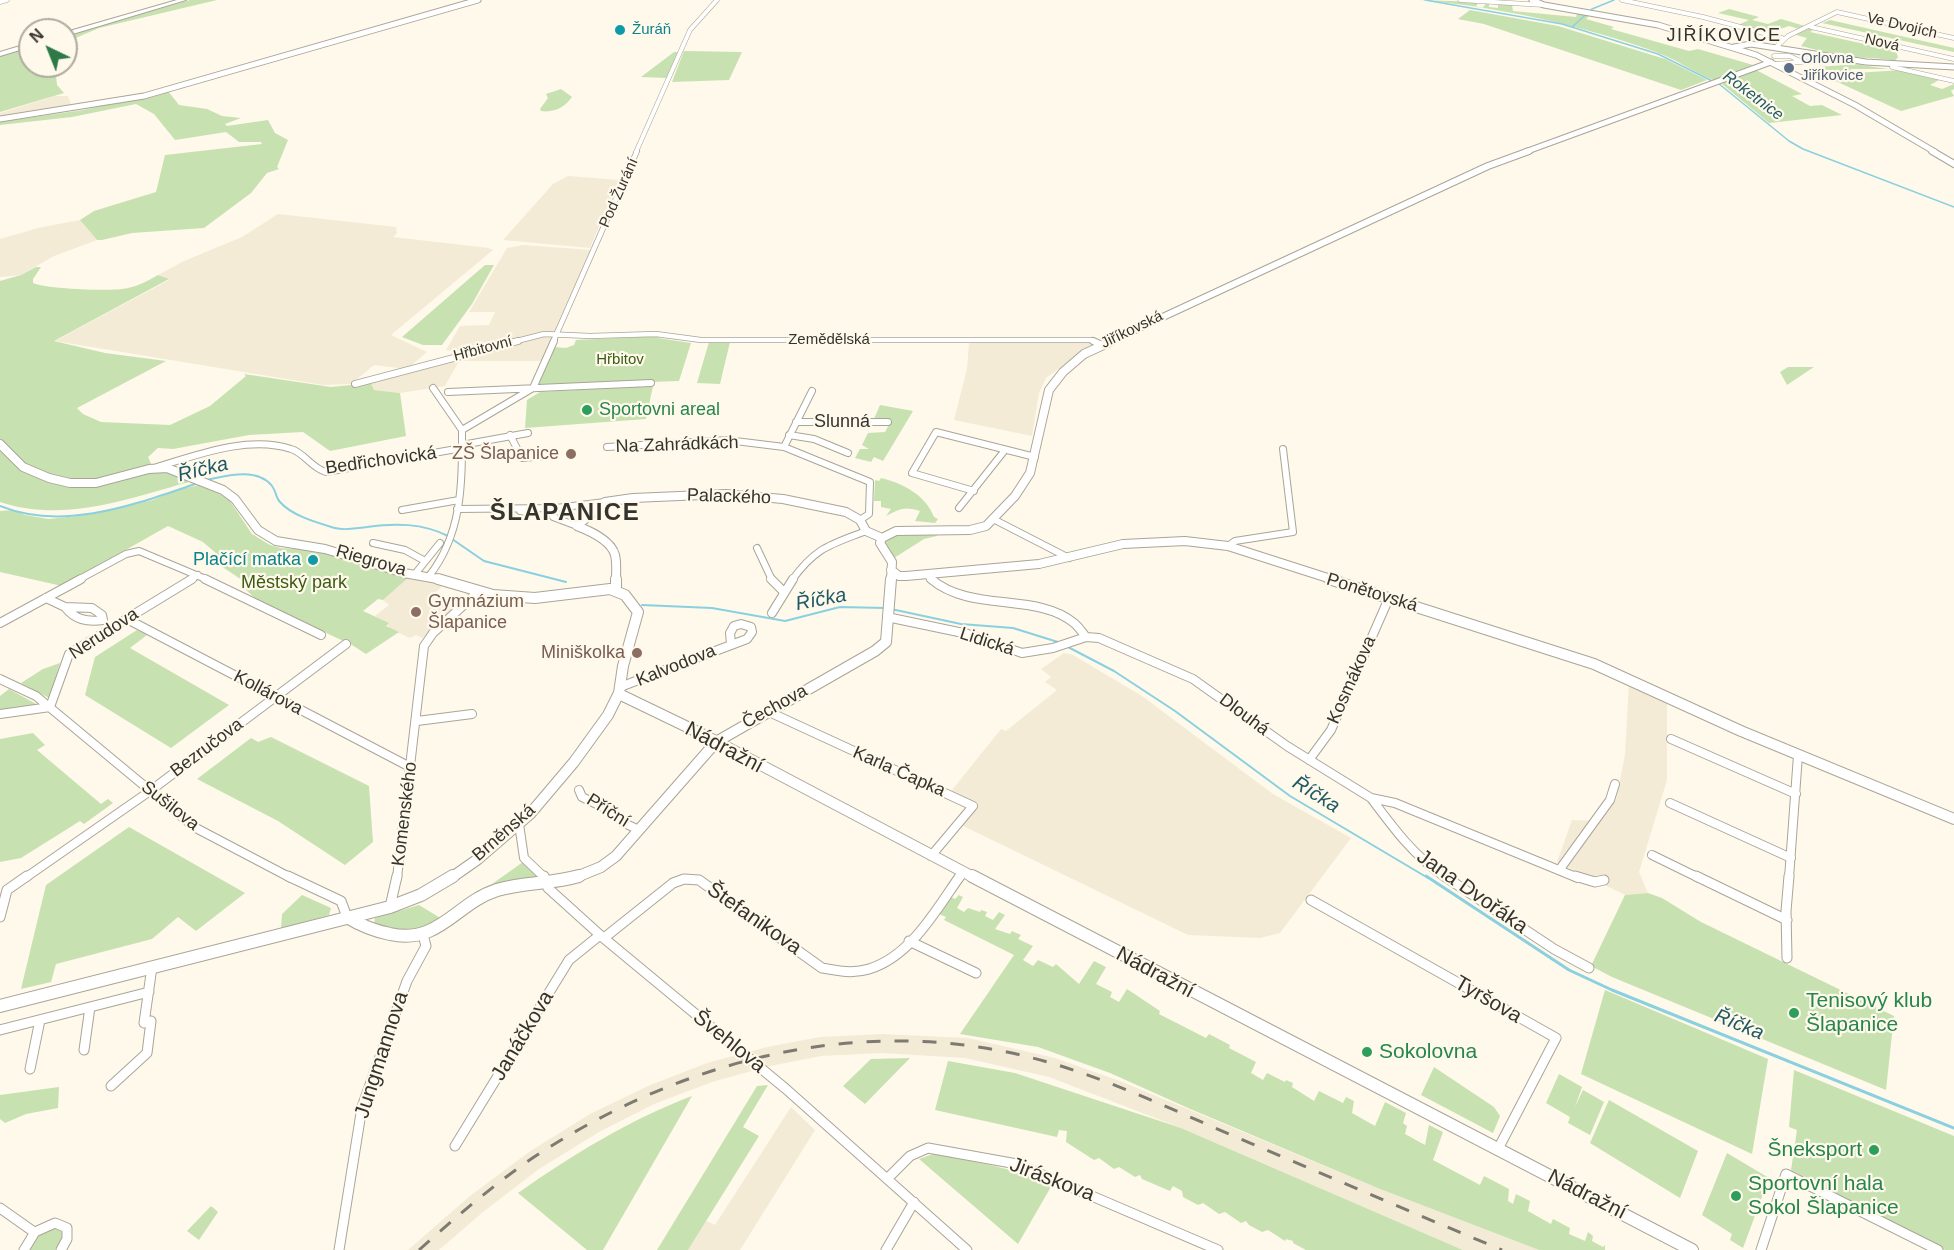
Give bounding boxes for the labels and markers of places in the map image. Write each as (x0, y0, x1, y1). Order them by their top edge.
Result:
place label: Žuráň (632, 21, 671, 39)
marker: Žuráň (613, 23, 627, 37)
place label: Orlovna Jiříkovice (1801, 50, 1864, 85)
marker: Orlovna Jiříkovice (1782, 61, 1796, 75)
place label: Sportovni areal (599, 399, 720, 421)
marker: Sportovni areal (580, 403, 594, 417)
place label: ZŠ Šlapanice (452, 443, 559, 465)
marker: ZŠ Šlapanice (564, 447, 578, 461)
place label: Plačící matka (193, 549, 301, 571)
marker: Plačící matka (306, 553, 320, 567)
place label: Gymnázium Šlapanice (428, 591, 524, 634)
marker: Gymnázium Šlapanice (409, 605, 423, 619)
place label: Miniškolka (541, 642, 625, 664)
marker: Miniškolka (630, 646, 644, 660)
place label: Tenisový klub Šlapanice (1806, 988, 1932, 1038)
marker: Tenisový klub Šlapanice (1787, 1006, 1801, 1020)
place label: Sokolovna (1379, 1039, 1477, 1065)
marker: Sokolovna (1360, 1045, 1374, 1059)
place label: Šneksport (1767, 1137, 1862, 1163)
marker: Šneksport (1867, 1143, 1881, 1157)
place label: Sportovní hala Sokol Šlapanice (1748, 1171, 1899, 1221)
marker: Sportovní hala Sokol Šlapanice (1729, 1189, 1743, 1203)

